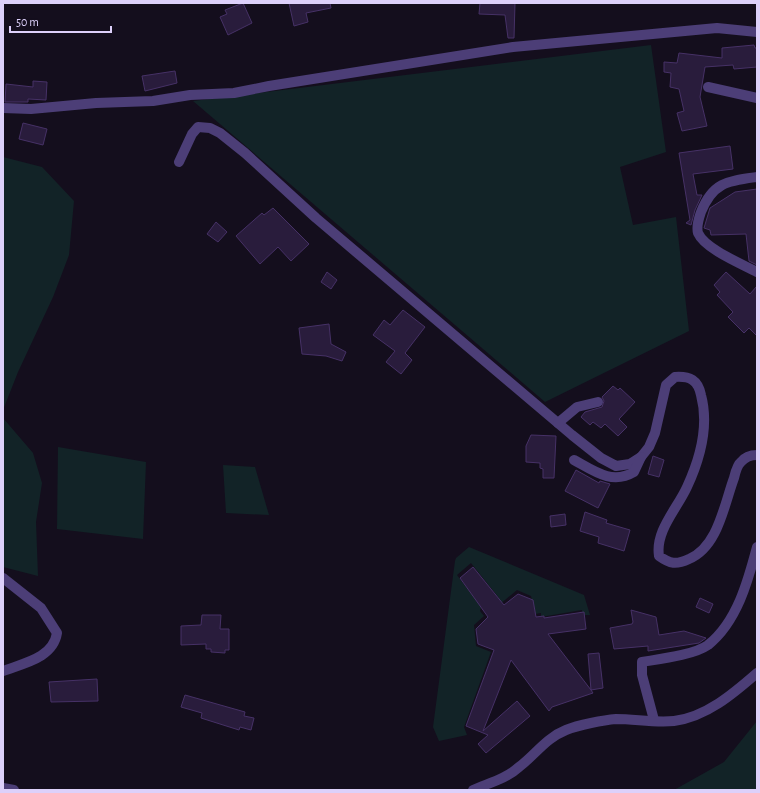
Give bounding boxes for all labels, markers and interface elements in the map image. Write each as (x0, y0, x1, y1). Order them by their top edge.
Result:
scale bar (10, 8, 111, 34)
text: 50 m (16, 16, 39, 28)

